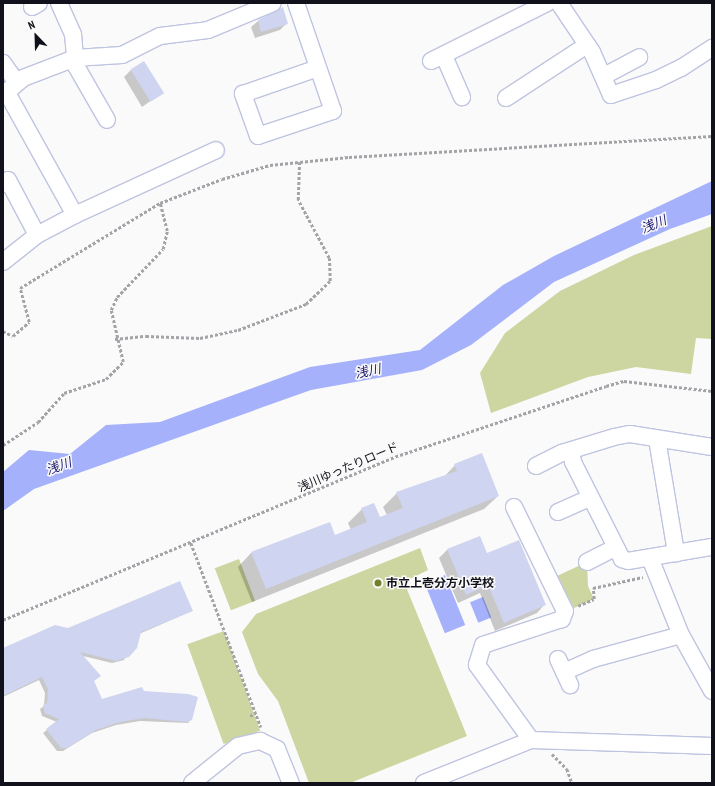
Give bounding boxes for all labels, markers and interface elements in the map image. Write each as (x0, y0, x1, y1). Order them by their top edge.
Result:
north arrow (16, 16, 56, 56)
text: N (26, 17, 37, 33)
water label: 浅川 (639, 213, 669, 237)
water label: 浅川 (354, 362, 382, 382)
street label: 浅川ゆったりロード (295, 439, 401, 495)
water label: 浅川 (44, 455, 74, 479)
place label: 市立上壱分方小学校 (386, 576, 494, 590)
marker: 市立上壱分方小学校 (373, 578, 383, 588)

